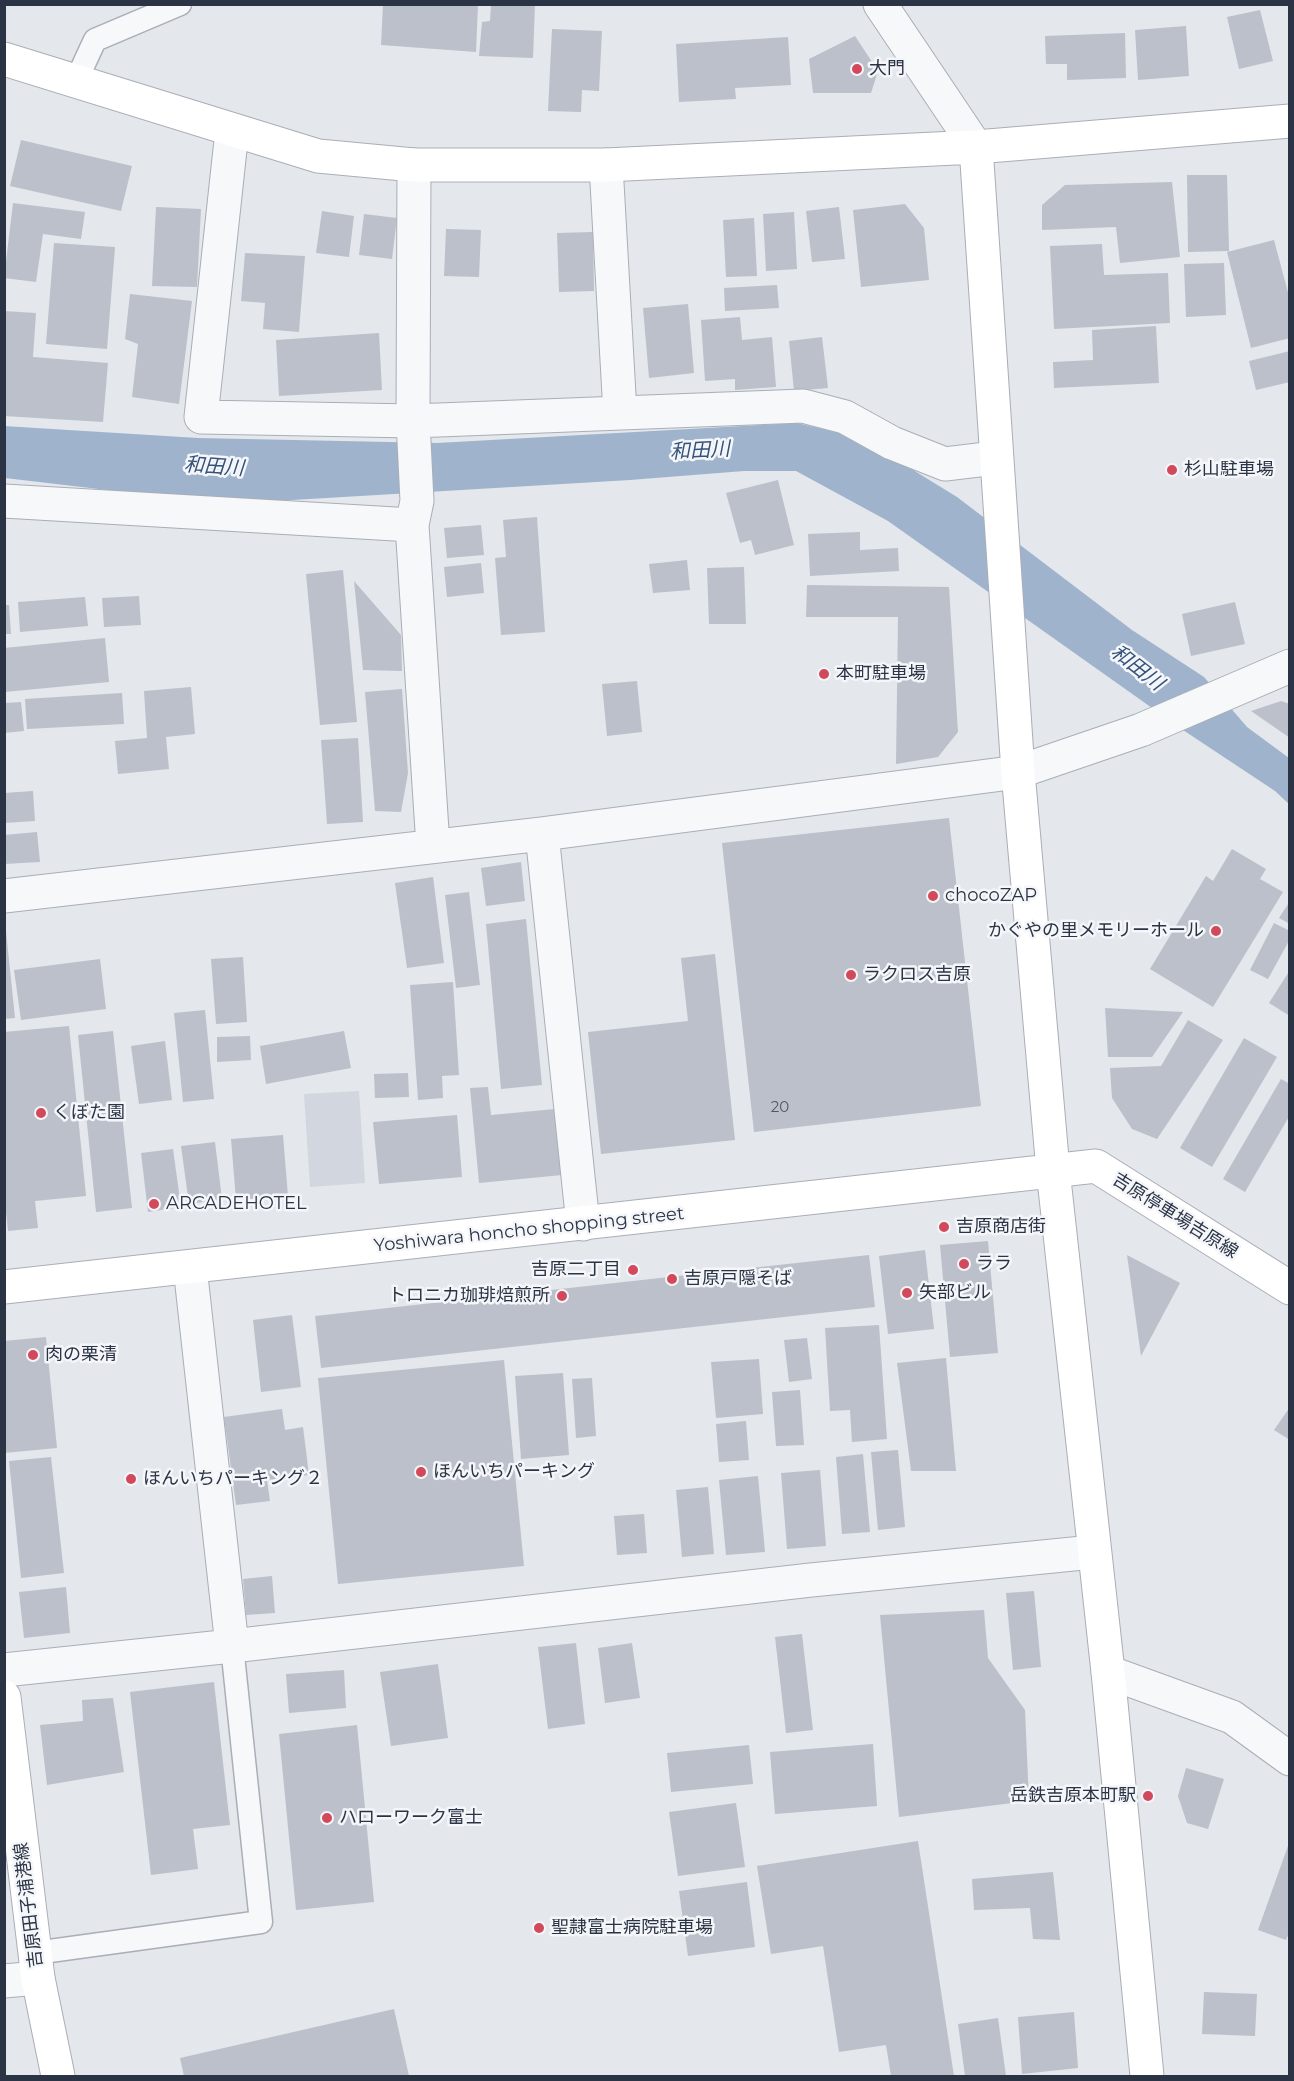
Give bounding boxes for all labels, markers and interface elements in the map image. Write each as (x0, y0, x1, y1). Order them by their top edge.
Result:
place label: 大門 (869, 58, 905, 80)
marker: 大門 (850, 62, 864, 76)
water label: 和田川 (669, 437, 731, 465)
water label: 和田川 (183, 453, 245, 481)
place label: 杉山駐車場 (1184, 459, 1274, 481)
marker: 杉山駐車場 (1165, 463, 1179, 477)
water label: 和田川 (1106, 640, 1168, 696)
place label: 本町駐車場 (836, 663, 926, 685)
marker: 本町駐車場 (817, 667, 831, 681)
place label: chocoZAP (945, 885, 1037, 907)
marker: chocoZAP (926, 889, 940, 903)
place label: かぐやの里メモリーホール (988, 920, 1204, 942)
marker: かぐやの里メモリーホール (1209, 924, 1223, 938)
place label: ラクロス吉原 (863, 964, 971, 986)
marker: ラクロス吉原 (844, 968, 858, 982)
house number: 20 (771, 1099, 789, 1117)
place label: くぼた園 (53, 1102, 125, 1124)
marker: くぼた園 (34, 1106, 48, 1120)
street label: 吉原停車場吉原線 (1108, 1169, 1242, 1263)
place label: ARCADEHOTEL (166, 1193, 307, 1215)
marker: ARCADEHOTEL (147, 1197, 161, 1211)
street label: Yoshiwara honcho shopping street (373, 1203, 685, 1257)
place label: 吉原商店街 (956, 1216, 1046, 1238)
marker: 吉原商店街 (937, 1220, 951, 1234)
place label: ララ (976, 1253, 1012, 1275)
marker: ララ (957, 1257, 971, 1271)
place label: 吉原二丁目 (531, 1259, 621, 1281)
marker: 吉原二丁目 (626, 1263, 640, 1277)
place label: 吉原戸隠そば (684, 1268, 792, 1290)
marker: 吉原戸隠そば (665, 1272, 679, 1286)
place label: 矢部ビル (919, 1282, 991, 1304)
place label: トロニカ珈琲焙煎所 (388, 1285, 550, 1307)
marker: 矢部ビル (900, 1286, 914, 1300)
marker: トロニカ珈琲焙煎所 (555, 1289, 569, 1303)
place label: 肉の栗清 (45, 1344, 117, 1366)
marker: 肉の栗清 (26, 1348, 40, 1362)
place label: ほんいちパーキング (433, 1461, 595, 1483)
marker: ほんいちパーキング (414, 1465, 428, 1479)
place label: ほんいちパーキング２ (143, 1468, 323, 1490)
marker: ほんいちパーキング２ (124, 1472, 138, 1486)
place label: 岳鉄吉原本町駅 (1010, 1785, 1136, 1807)
marker: 岳鉄吉原本町駅 (1141, 1789, 1155, 1803)
place label: ハローワーク富士 (339, 1807, 483, 1829)
marker: ハローワーク富士 (320, 1811, 334, 1825)
street label: 吉原田子浦港線 (11, 1841, 47, 1969)
place label: 聖隷富士病院駐車場 (551, 1917, 713, 1939)
marker: 聖隷富士病院駐車場 (532, 1921, 546, 1935)

